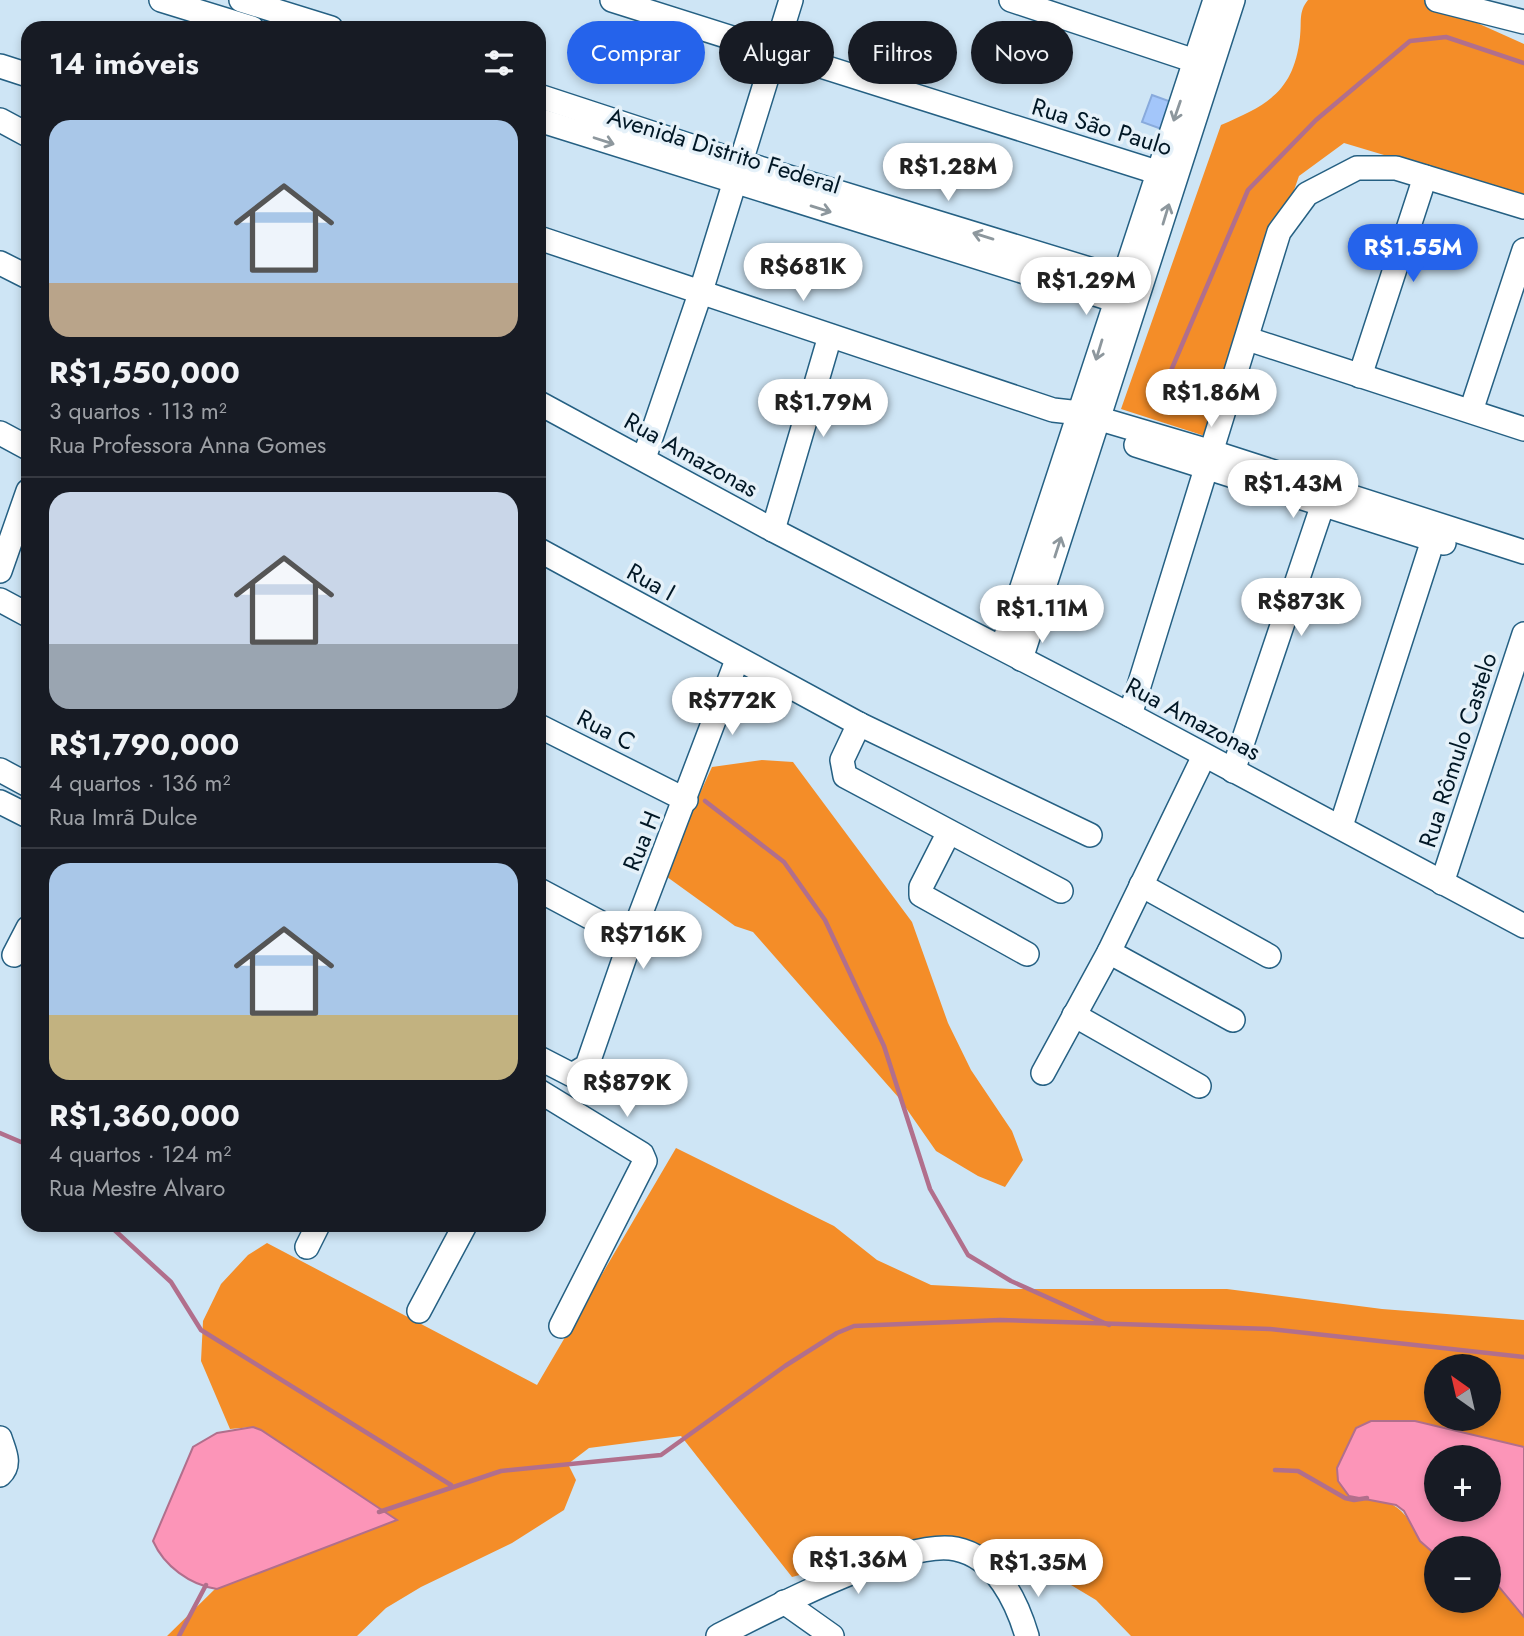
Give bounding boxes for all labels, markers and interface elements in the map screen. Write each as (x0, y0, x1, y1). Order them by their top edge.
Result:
chip: Comprar (567, 21, 705, 84)
chip: Alugar (719, 21, 834, 84)
chip: Filtros (848, 21, 957, 84)
chip: Novo (971, 21, 1073, 84)
text: 14 imóveis (49, 42, 199, 85)
icon: filters (480, 44, 518, 82)
street label: Rua São Paulo (1028, 89, 1177, 164)
street label: Avenida Distrito Federal (603, 98, 845, 203)
one-way arrow (1170, 99, 1182, 121)
one-way arrow (593, 135, 615, 148)
pin: R$1.28M (883, 144, 1013, 203)
text: R$1.28M (899, 149, 997, 183)
icon: home (221, 165, 347, 291)
one-way arrow (1160, 203, 1173, 225)
one-way arrow (810, 204, 832, 217)
pin: R$1.55M (1348, 224, 1478, 284)
one-way arrow (972, 229, 994, 242)
text: R$1.55M (1364, 230, 1462, 264)
pin: R$681K (746, 244, 860, 303)
text: R$681K (760, 249, 846, 283)
pin: R$1.29M (1021, 258, 1151, 317)
text: R$1.29M (1036, 263, 1136, 297)
one-way arrow (1091, 339, 1104, 361)
text: R$1,550,000 (49, 351, 240, 394)
pin: R$1.86M (1146, 370, 1276, 429)
text: R$1.86M (1162, 375, 1260, 409)
pin: R$1.79M (758, 380, 888, 439)
text: R$1.79M (774, 385, 872, 419)
text: 3 quartos · 113 m² (49, 394, 227, 428)
street label: Rua Amazonas (618, 403, 765, 506)
text: Rua Professora Anna Gomes (49, 428, 326, 462)
pin: R$1.43M (1228, 461, 1358, 520)
text: R$1.43M (1243, 466, 1343, 500)
one-way arrow (1052, 536, 1065, 558)
icon: home (221, 537, 347, 663)
street label: Rua I (621, 554, 682, 609)
pin: R$873K (1244, 578, 1358, 638)
text: R$873K (1257, 584, 1345, 618)
pin: R$1.11M (977, 586, 1107, 645)
text: R$1.11M (996, 591, 1088, 625)
street label: Rua Rômulo Castelo (1410, 648, 1506, 852)
street label: Rua Amazonas (1119, 668, 1267, 769)
pin: R$772K (675, 678, 789, 737)
text: R$772K (688, 683, 776, 717)
street label: Rua C (571, 700, 641, 759)
text: R$1,790,000 (49, 723, 239, 766)
text: 4 quartos · 136 m² (49, 766, 230, 800)
text: Rua Imrã Dulce (49, 800, 197, 834)
street label: Rua H (614, 806, 669, 876)
icon: home (221, 908, 347, 1034)
pin: R$716K (586, 912, 700, 971)
text: R$716K (600, 917, 686, 951)
pin: R$879K (570, 1060, 684, 1119)
text: R$879K (583, 1065, 671, 1099)
text: R$1,360,000 (49, 1094, 240, 1137)
text: 4 quartos · 124 m² (49, 1137, 231, 1171)
text: Rua Mestre Alvaro (49, 1171, 225, 1205)
north arrow (1424, 1354, 1502, 1432)
map controls (1424, 1354, 1501, 1613)
button: + (1424, 1445, 1501, 1522)
pin: R$1.36M (793, 1536, 923, 1596)
button: − (1424, 1536, 1501, 1613)
pin: R$1.35M (973, 1540, 1103, 1599)
text: R$1.36M (809, 1542, 907, 1576)
text: R$1.35M (989, 1545, 1087, 1579)

